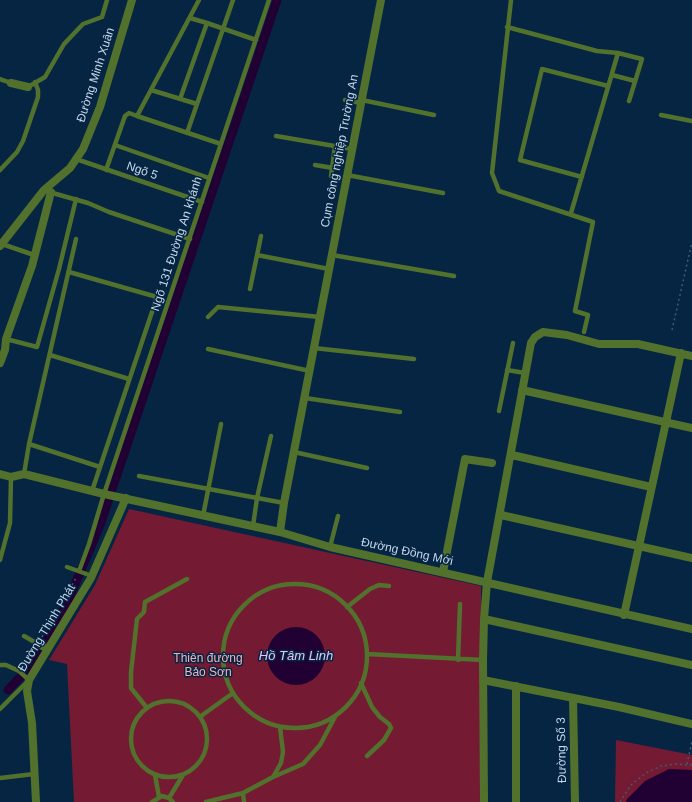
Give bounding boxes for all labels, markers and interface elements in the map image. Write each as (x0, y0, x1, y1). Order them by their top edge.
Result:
street label: Đường Minh Xuân (74, 26, 118, 124)
street label: Cụm công nghiệp Trường An (318, 73, 362, 229)
street label: Ngõ 5 (125, 159, 159, 183)
street label: Ngõ 131 Đường An khánh (148, 175, 206, 313)
street label: Đường Đồng Mới (360, 535, 454, 569)
street label: Đường Thịnh Phát (15, 582, 79, 674)
water label: Hồ Tâm Linh (259, 648, 333, 664)
park label: Thiên đường Bảo Sơn (173, 652, 243, 680)
street label: Đường Số 3 (554, 717, 570, 783)

